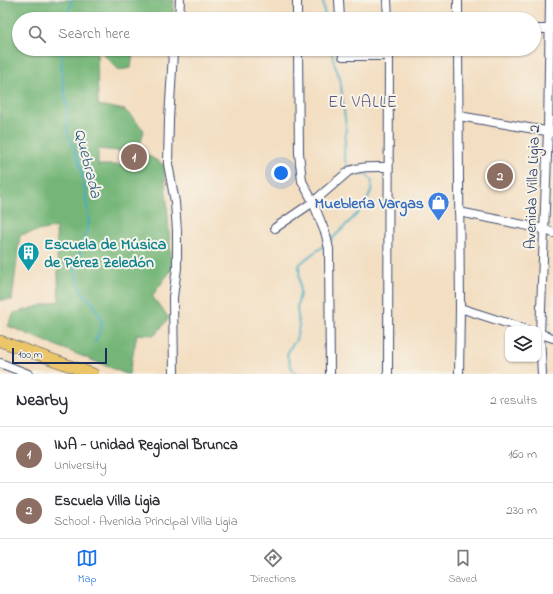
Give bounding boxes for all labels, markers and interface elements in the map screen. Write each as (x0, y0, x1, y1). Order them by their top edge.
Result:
search box (12, 12, 541, 56)
icon: search (26, 23, 48, 45)
text: Search here (58, 23, 130, 45)
district label: EL VALLE (328, 90, 398, 115)
street label: Avenida Villa Ligia 2 (519, 124, 547, 250)
water label: Quebrada (67, 126, 108, 201)
pin: 1 (121, 142, 147, 172)
pin: 2 (487, 161, 513, 191)
your location (271, 163, 291, 183)
shop icon: Mueblería Vargas (426, 189, 452, 222)
place label: Mueblería Vargas (315, 192, 424, 217)
place label: Escuela de Música de Pérez Zeledón (44, 233, 167, 275)
building icon: Escuela de Música de Pérez Zeledón (15, 239, 41, 272)
map controls (505, 326, 541, 362)
button: layers (505, 326, 541, 362)
scale bar (12, 346, 107, 365)
text: 100 m (18, 347, 42, 363)
text: Nearby (16, 388, 68, 413)
text: 2 results (490, 391, 537, 410)
text: INA - Unidad Regional Brunca (54, 434, 238, 456)
text: 1 (27, 445, 31, 464)
text: 160 m (508, 445, 537, 464)
text: University (54, 456, 107, 475)
text: Escuela Villa Ligia (54, 490, 160, 512)
text: 2 (26, 501, 32, 520)
text: 230 m (506, 501, 537, 520)
text: School · Avenida Principal Villa Ligia (54, 512, 238, 531)
tab: Map (76, 547, 98, 587)
tab: Directions (250, 547, 296, 587)
tab: Saved (448, 547, 477, 587)

